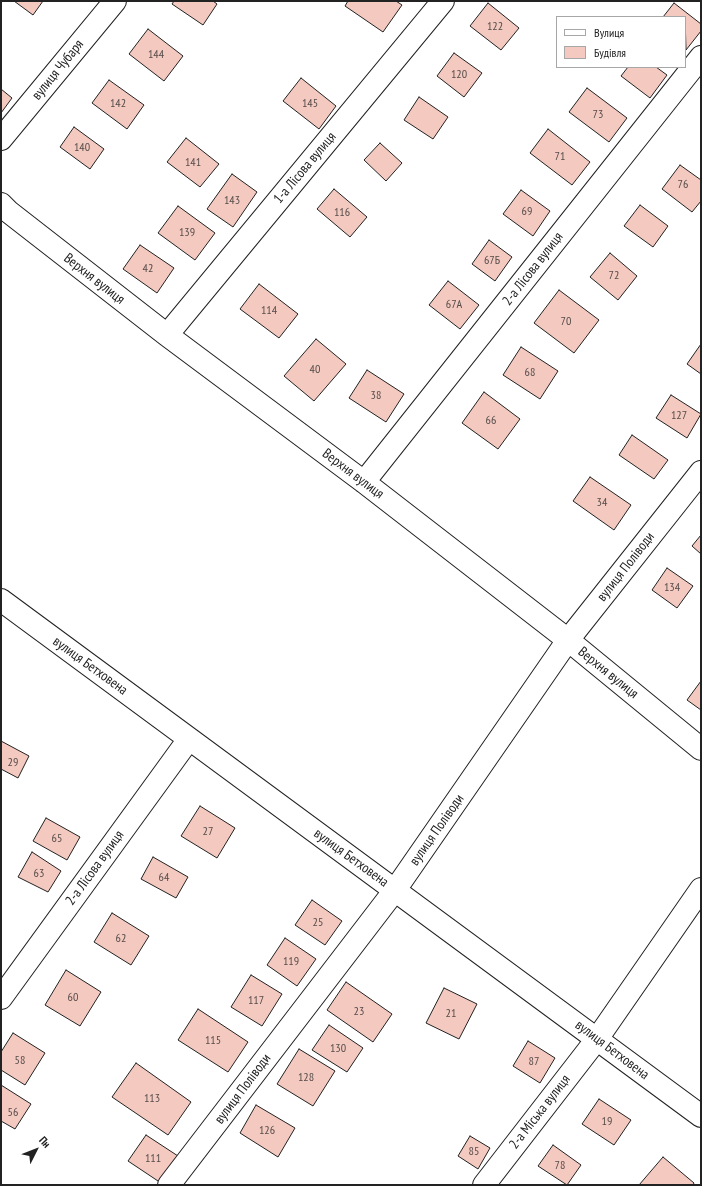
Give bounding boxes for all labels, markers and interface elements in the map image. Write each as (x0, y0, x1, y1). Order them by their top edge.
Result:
legend (556, 16, 686, 68)
house number: 122 (487, 20, 503, 34)
text: Вулиця (594, 25, 624, 40)
street label: вулиця Чубаря (29, 37, 87, 103)
text: Будівля (594, 45, 626, 60)
house number: 144 (148, 48, 164, 62)
house number: 120 (451, 68, 467, 82)
house number: 142 (110, 97, 126, 111)
house number: 145 (302, 97, 318, 111)
house number: 73 (593, 108, 603, 122)
street label: 1-а Лісова вулиця (270, 129, 340, 207)
house number: 140 (74, 141, 90, 155)
house number: 71 (555, 150, 565, 164)
house number: 141 (185, 156, 201, 170)
house number: 76 (678, 178, 688, 192)
house number: 143 (224, 194, 240, 208)
house number: 69 (522, 205, 532, 219)
house number: 116 (334, 206, 350, 220)
house number: 139 (179, 226, 195, 240)
street label: 2-а Лісова вулиця (499, 229, 567, 309)
street label: Верхня вулиця (60, 250, 128, 308)
house number: 67Б (484, 254, 500, 268)
house number: 42 (143, 262, 153, 276)
house number: 72 (609, 269, 619, 283)
house number: 67А (446, 298, 462, 312)
house number: 114 (261, 304, 277, 318)
house number: 70 (561, 315, 571, 329)
house number: 40 (310, 363, 320, 377)
house number: 68 (525, 366, 535, 380)
house number: 38 (371, 389, 381, 403)
house number: 127 (671, 409, 687, 423)
house number: 66 (486, 414, 496, 428)
street label: Верхня вулиця (319, 445, 387, 503)
house number: 34 (597, 496, 607, 510)
street label: вулиця Поліводи (594, 529, 658, 605)
house number: 134 (664, 581, 680, 595)
street label: вулиця Бетховена (49, 633, 131, 699)
street label: Верхня вулиця (574, 644, 642, 702)
house number: 29 (8, 756, 18, 770)
street label: вулиця Поліводи (406, 791, 468, 869)
house number: 27 (203, 825, 213, 839)
street label: вулиця Бетховена (310, 825, 392, 891)
street label: 2-а Лісова вулиця (62, 827, 128, 909)
house number: 65 (52, 832, 62, 846)
house number: 63 (34, 867, 44, 881)
house number: 64 (159, 871, 169, 885)
house number: 25 (313, 916, 323, 930)
house number: 62 (116, 932, 126, 946)
house number: 119 (283, 955, 299, 969)
house number: 60 (68, 991, 78, 1005)
house number: 117 (248, 994, 264, 1008)
house number: 23 (354, 1005, 364, 1019)
house number: 21 (446, 1007, 456, 1021)
street label: вулиця Бетховена (572, 1017, 652, 1083)
house number: 115 (205, 1034, 221, 1048)
house number: 130 (330, 1042, 346, 1056)
street label: вулиця Поліводи (211, 1051, 275, 1127)
house number: 58 (15, 1054, 25, 1068)
house number: 87 (529, 1055, 539, 1069)
house number: 128 (298, 1071, 314, 1085)
street label: 2-а Міська вулиця (506, 1072, 574, 1152)
house number: 113 (144, 1092, 160, 1106)
house number: 56 (8, 1106, 18, 1120)
house number: 19 (602, 1115, 612, 1129)
house number: 126 (259, 1124, 275, 1138)
north arrow (16, 1130, 56, 1170)
text: Пн (36, 1133, 54, 1151)
house number: 85 (469, 1145, 479, 1159)
house number: 111 (145, 1152, 161, 1166)
house number: 78 (555, 1159, 565, 1173)

